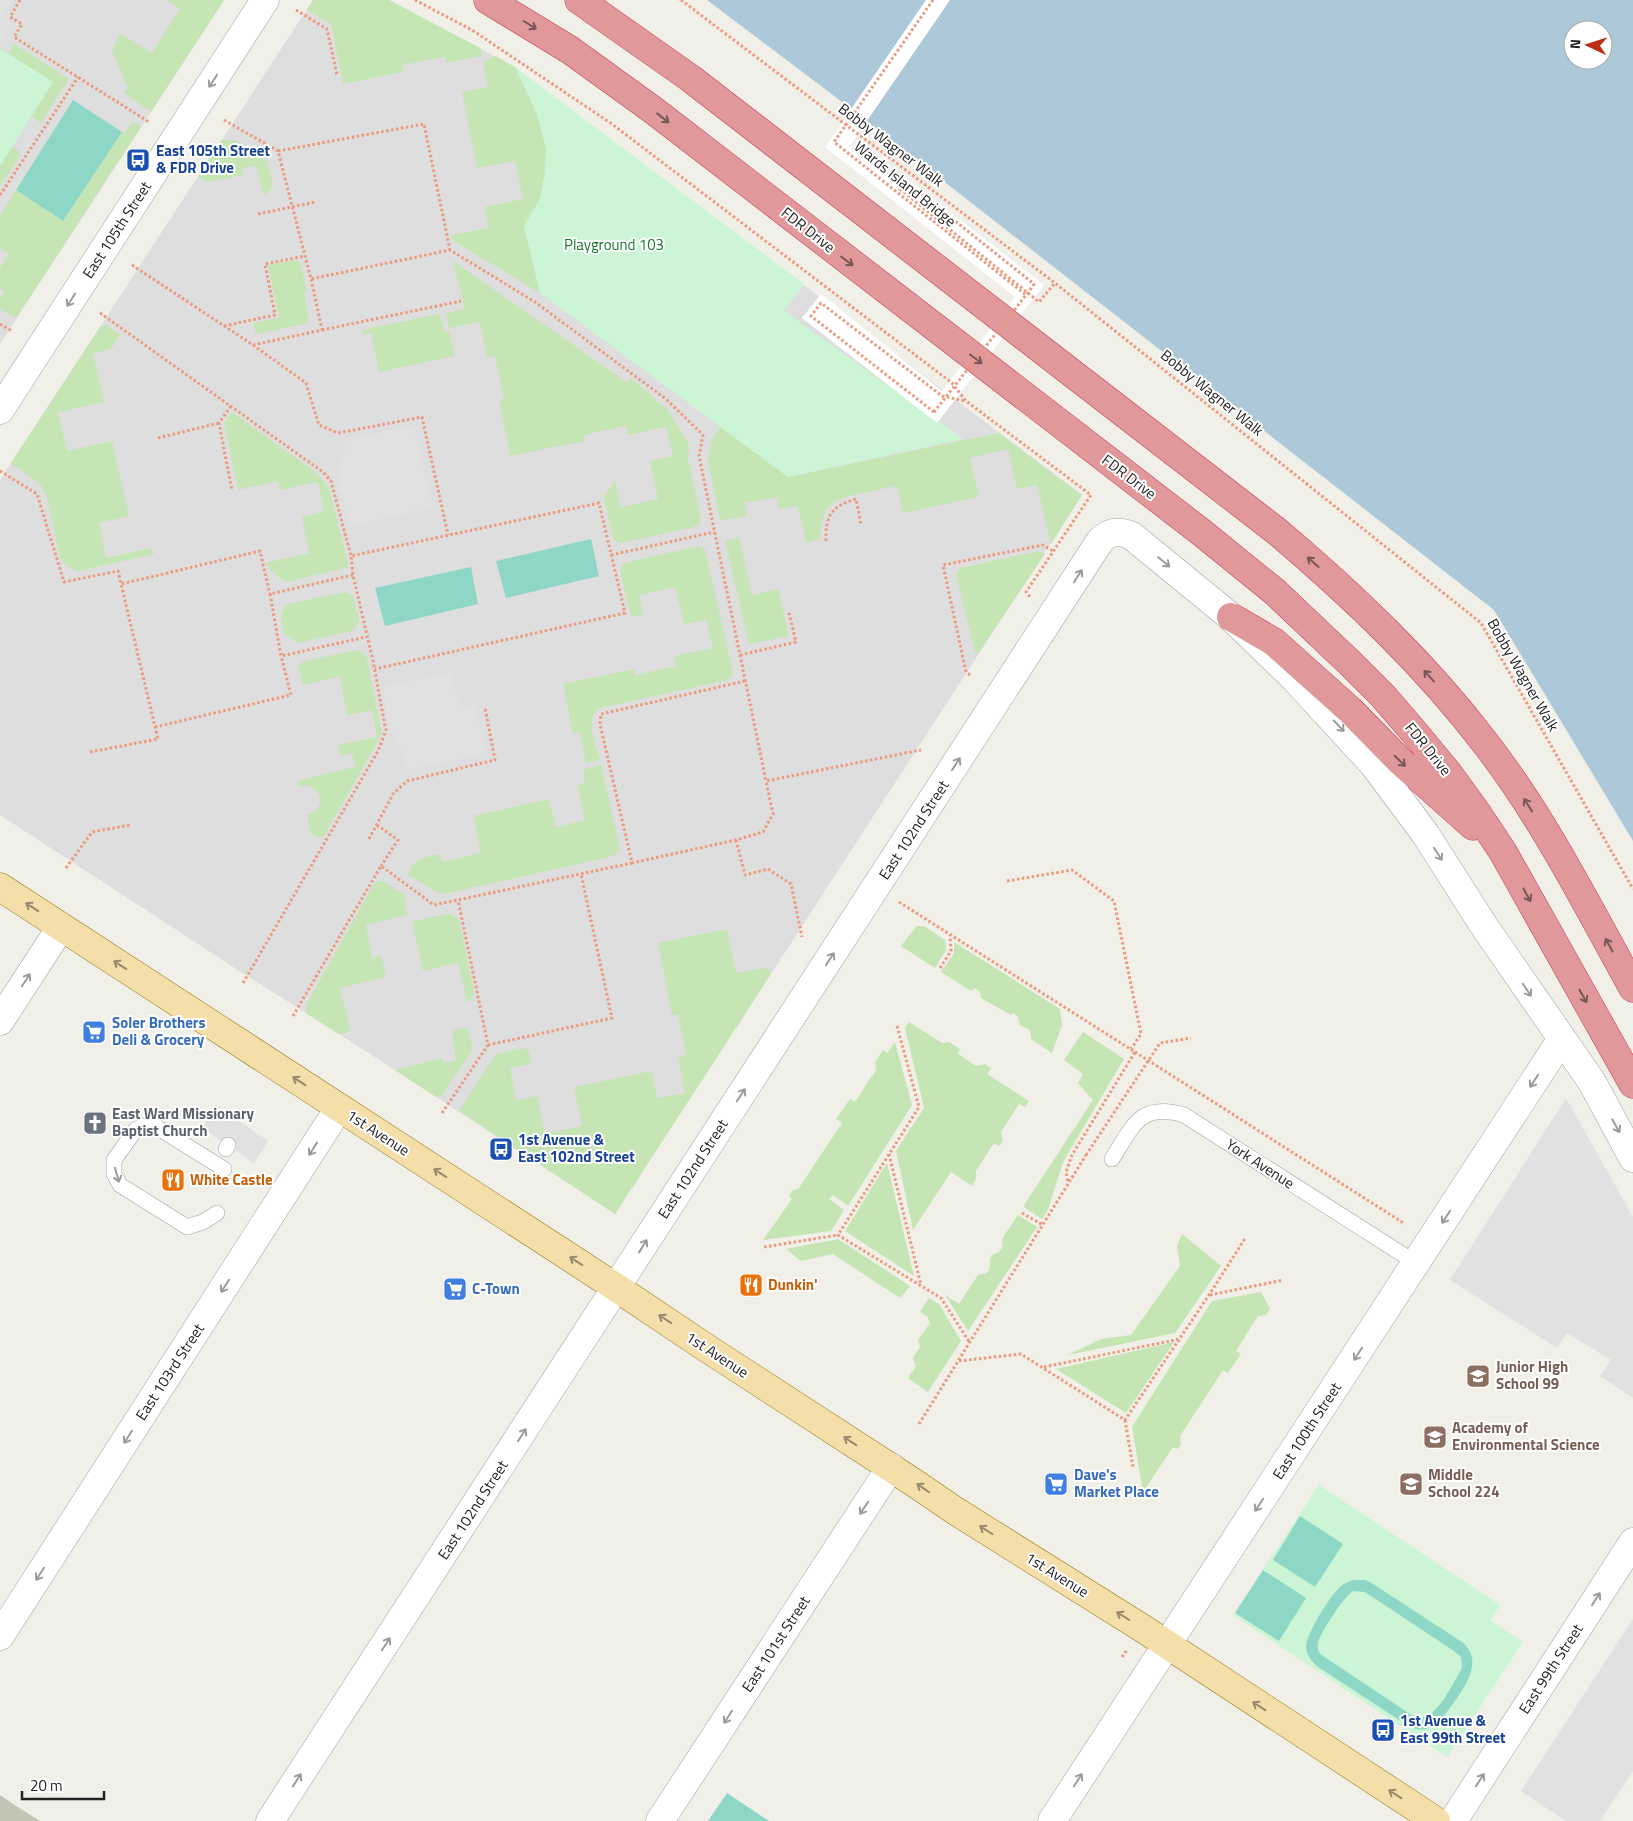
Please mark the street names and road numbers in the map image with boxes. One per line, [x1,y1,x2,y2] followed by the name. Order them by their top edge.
[834,97,949,192] street label: Bobby Wagner Walk
[849,135,961,232] street label: Wards Island Bridge
[76,176,157,283] street label: East 105th Street
[776,201,840,258] street label: FDR Drive
[1156,344,1269,442] street label: Bobby Wagner Walk
[1097,448,1161,505] street label: FDR Drive
[1482,614,1565,735] street label: Bobby Wagner Walk
[1400,717,1457,780] street label: FDR Drive
[873,775,955,884] street label: East 102nd Street
[342,1104,414,1162] street label: 1st Avenue
[652,1114,734,1223] street label: East 102nd Street
[1221,1133,1299,1194] street label: York Avenue
[130,1318,210,1425] street label: East 103rd Street
[681,1326,753,1384] street label: 1st Avenue
[1266,1377,1347,1484] street label: East 100th Street
[432,1455,514,1564] street label: East 102nd Street
[1021,1546,1093,1603] street label: 1st Avenue
[736,1590,816,1696] street label: East 101st Street
[1513,1618,1589,1718] street label: East 99th Street

